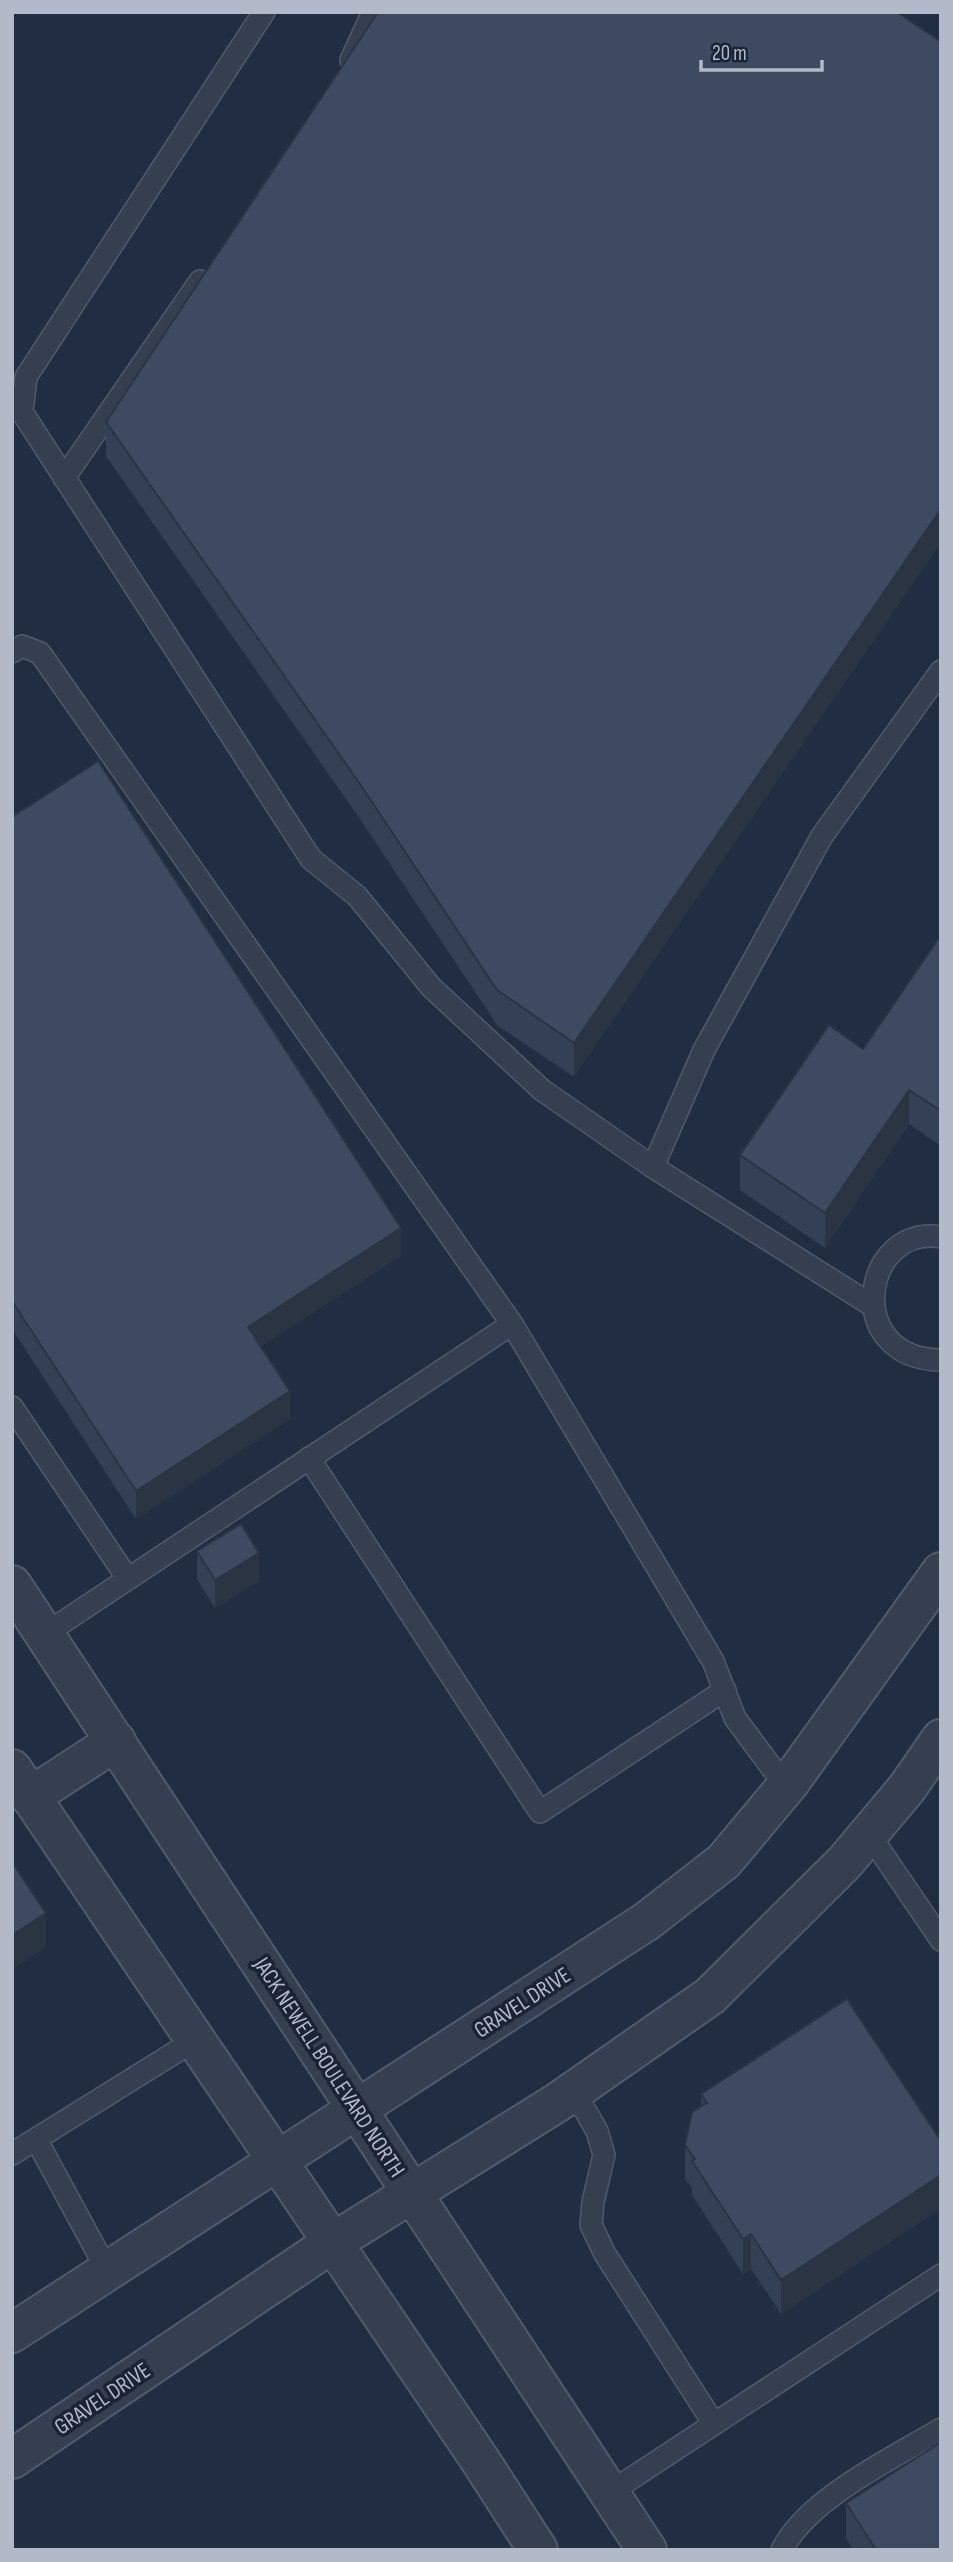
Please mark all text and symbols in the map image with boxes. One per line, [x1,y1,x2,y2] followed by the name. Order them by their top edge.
[701,28,822,72] scale bar
[712,41,747,66] text: 20 m
[247,1952,411,2183] street label: JACK NEWELL BOULEVARD NORTH
[469,1961,576,2044] street label: GRAVEL DRIVE
[49,2357,156,2441] street label: GRAVEL DRIVE

